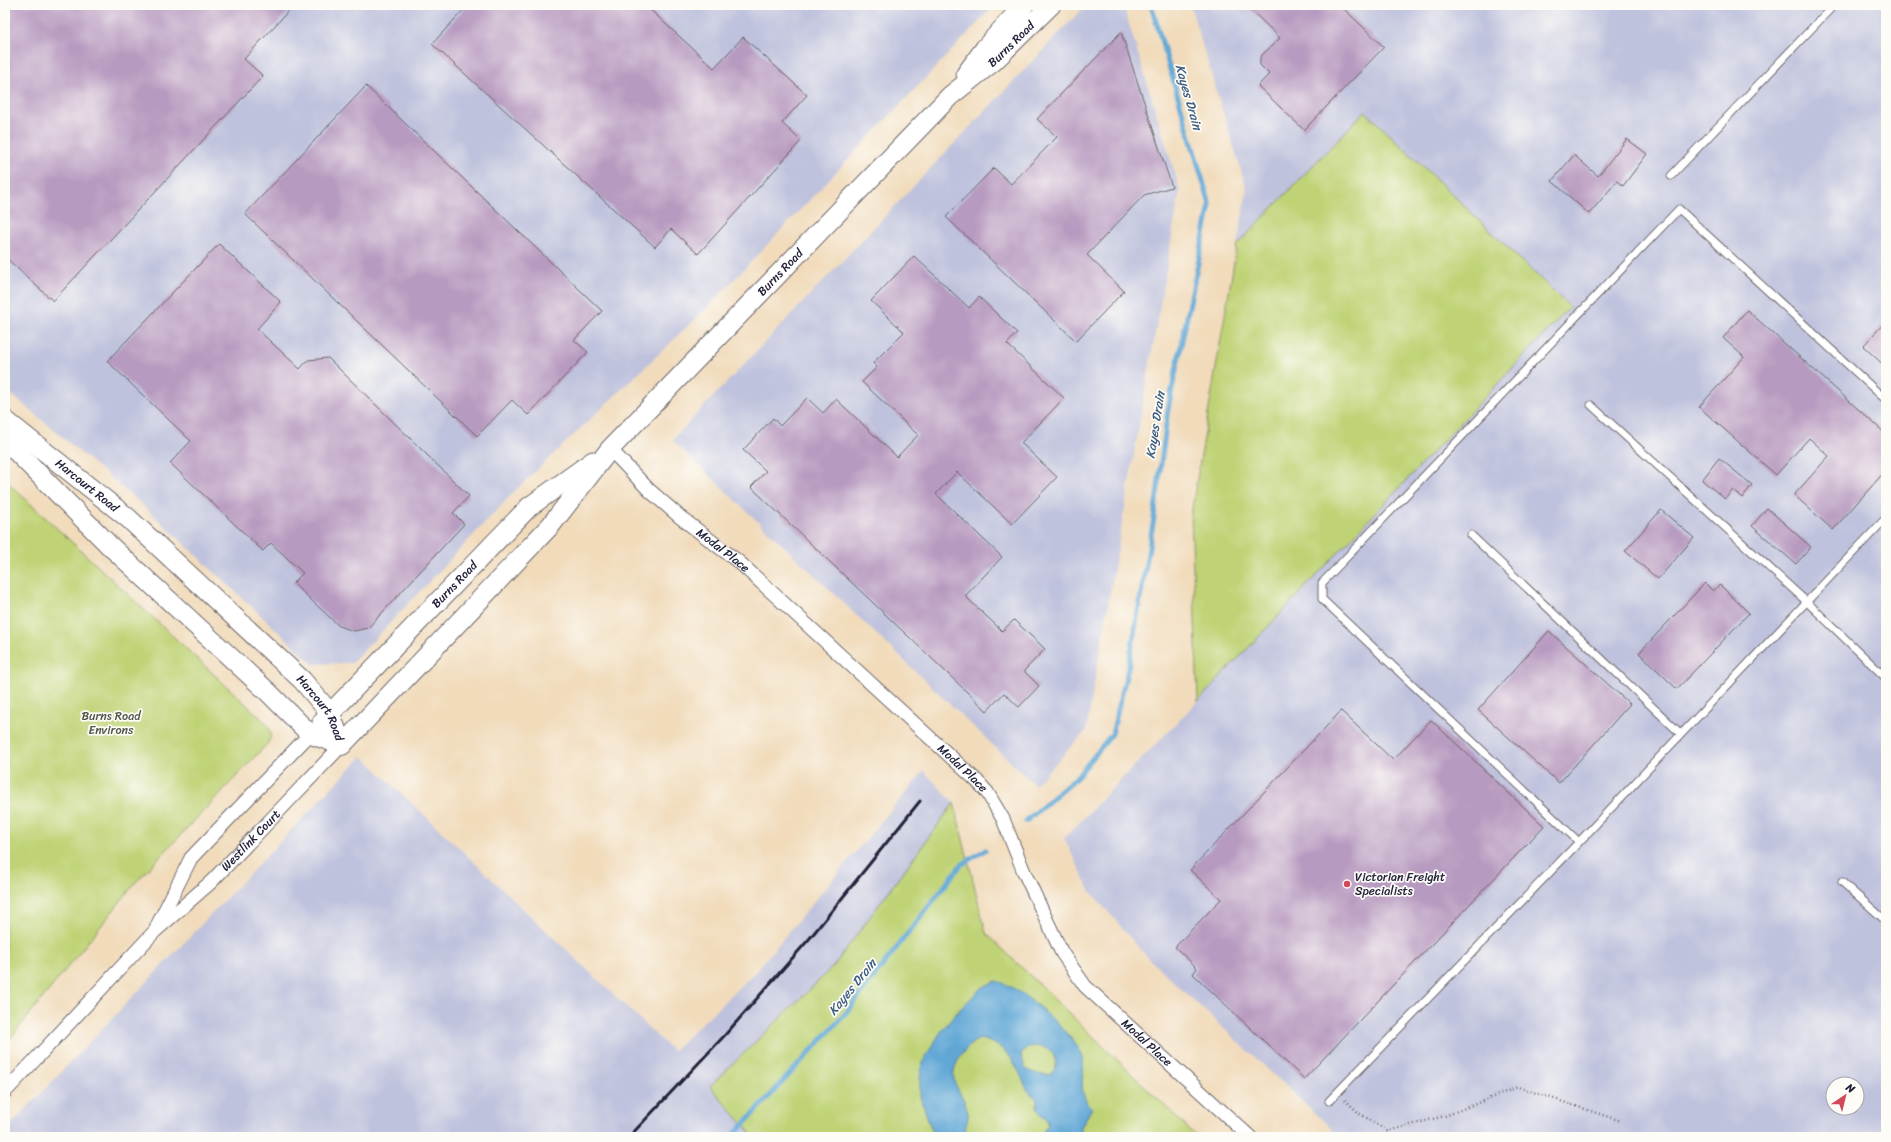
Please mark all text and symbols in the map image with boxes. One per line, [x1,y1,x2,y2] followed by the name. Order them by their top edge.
[983,14,1041,73] street label: Burns Road
[1169,61,1210,134] water label: Kayes Drain
[752,242,810,301] street label: Burns Road
[1138,388,1172,460] water label: Kayes Drain
[50,453,125,518] street label: Harcourt Road
[691,522,755,578] street label: Modal Place
[426,554,484,613] street label: Burns Road
[291,669,351,745] street label: Harcourt Road
[81,705,142,741] park label: Burns Road Environs
[932,738,993,798] street label: Modal Place
[216,804,286,877] street label: Westlink Court
[1355,866,1445,902] place label: Victorian Freight Specialists
[1342,879,1352,889] marker: Victorian Freight Specialists
[822,952,883,1020] water label: Kayes Drain
[1116,1013,1178,1072] street label: Modal Place
[1825,1076,1865,1116] north arrow
[1841,1078,1859,1098] text: N

